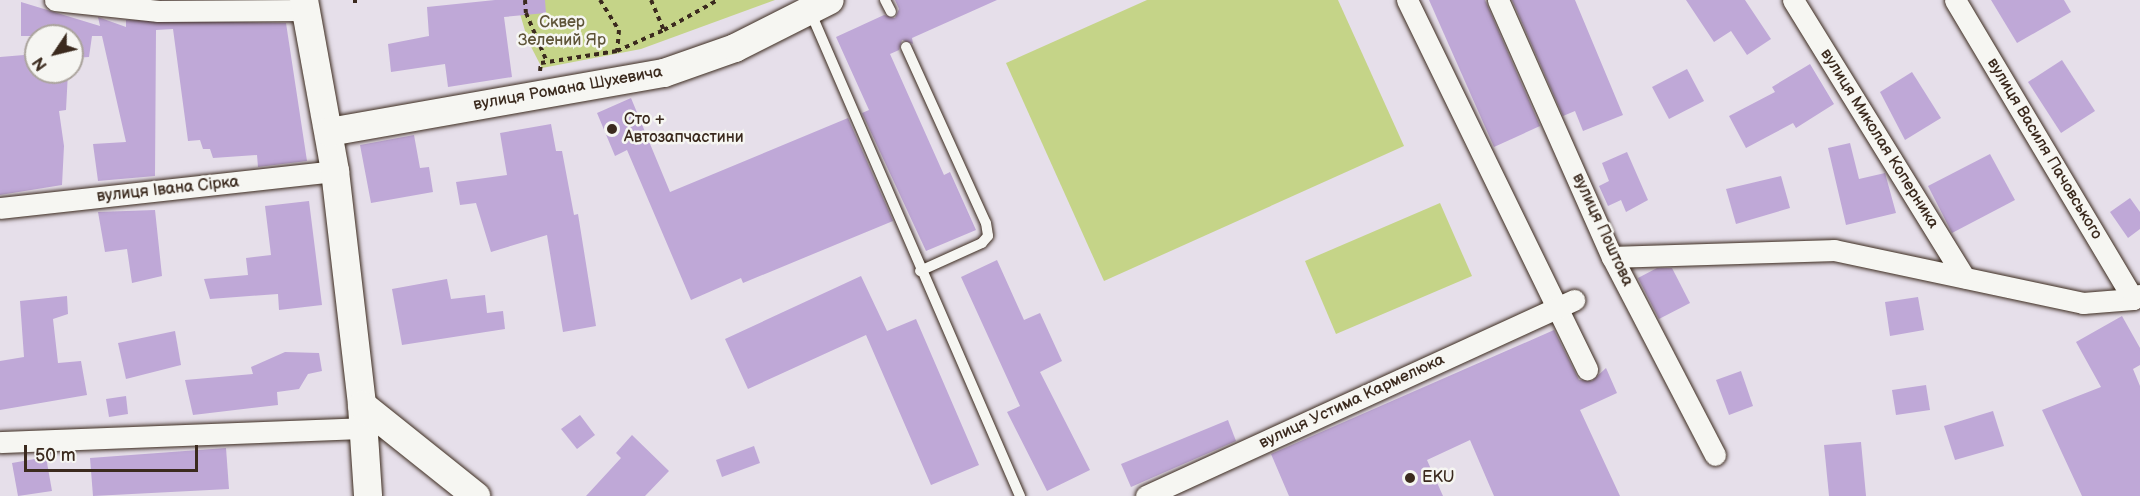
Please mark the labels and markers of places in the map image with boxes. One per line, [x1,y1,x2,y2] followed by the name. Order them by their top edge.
[624,110,744,148] place label: Сто + Автозапчастини
[605,122,619,136] marker: Сто + Автозапчастини
[1422,468,1455,488] place label: EKU
[1403,471,1417,485] marker: EKU

